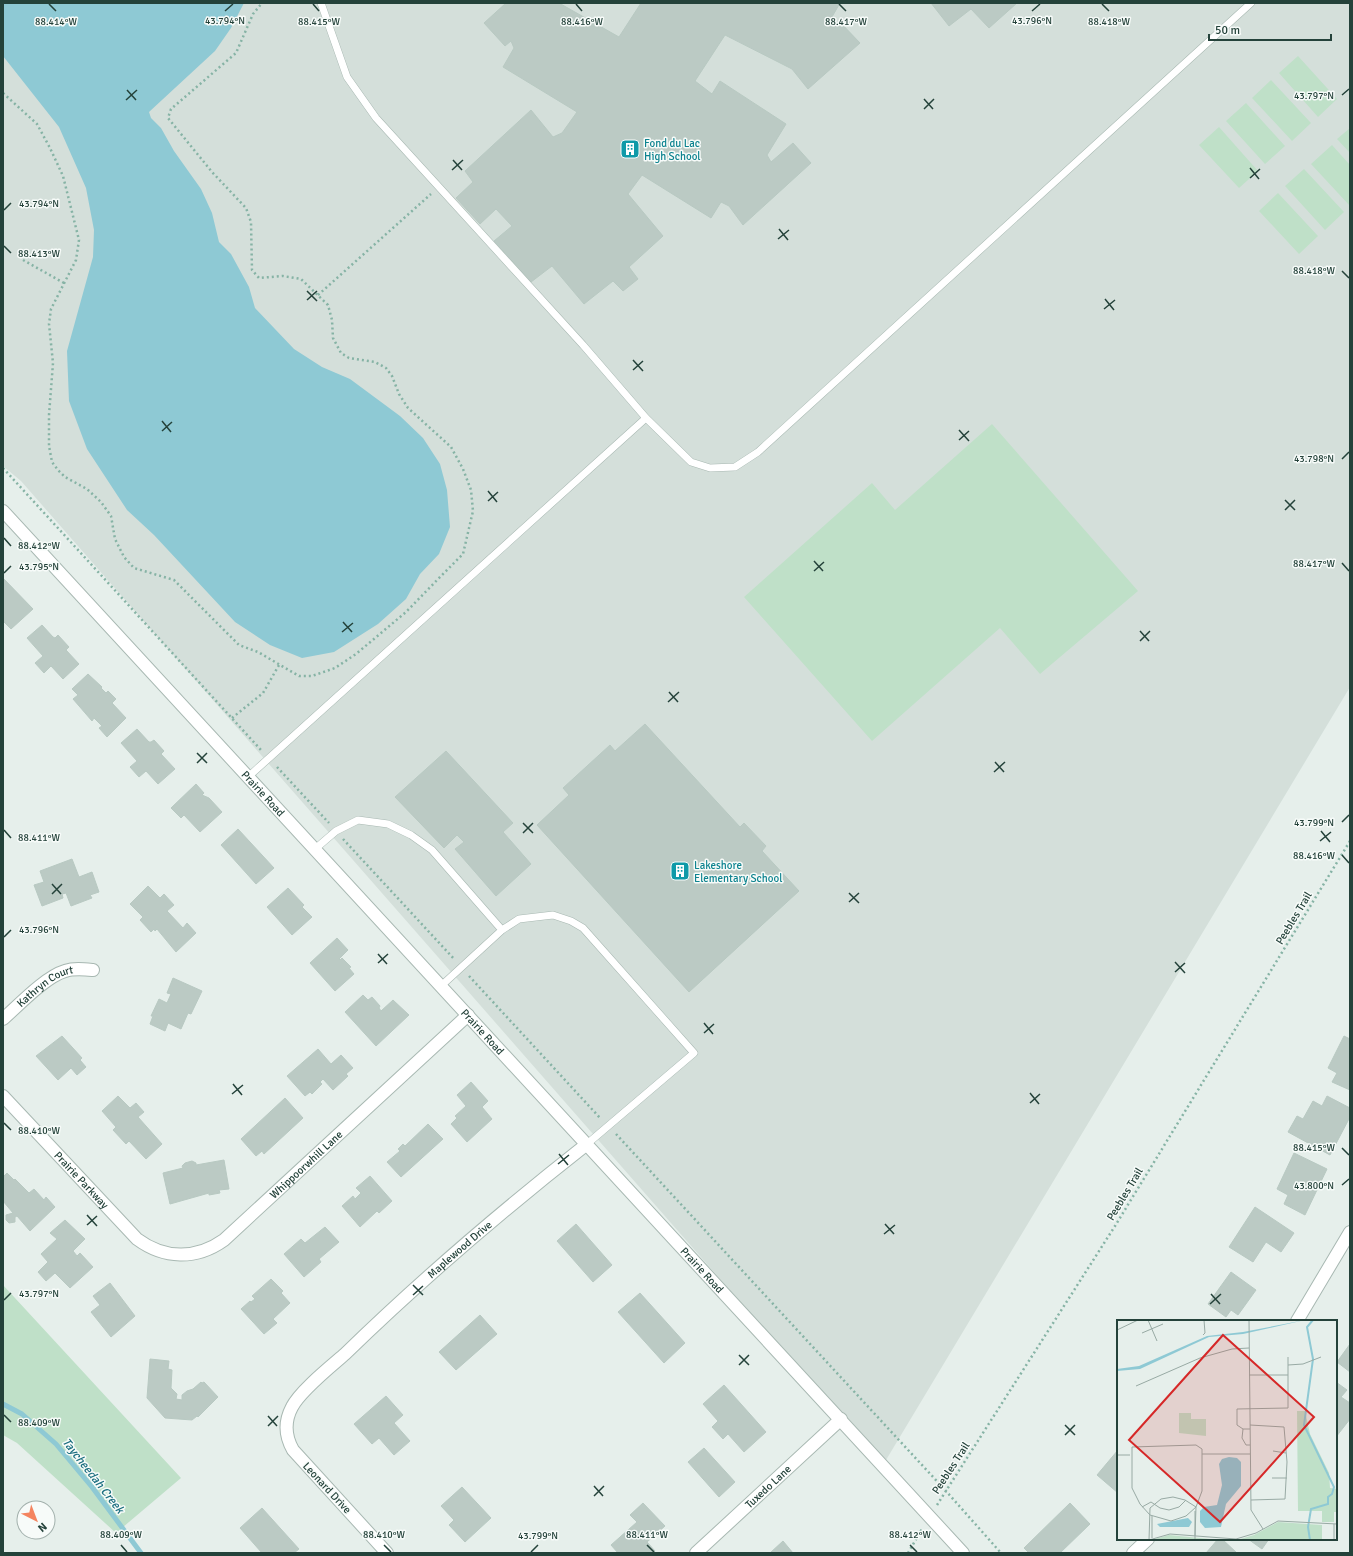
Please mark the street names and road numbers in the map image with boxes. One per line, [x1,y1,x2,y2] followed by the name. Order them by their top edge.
[239,768,288,819] street label: Prairie Road
[1273,889,1315,947] street label: Peebles Trail
[14,963,74,1010] street label: Kathryn Court
[458,1006,507,1057] street label: Prairie Road
[267,1128,345,1201] street label: Whippoorwhill Lane
[52,1149,112,1212] street label: Prairie Parkway
[1104,1165,1146,1223] street label: Peebles Trail
[425,1218,494,1281] street label: Maplewood Drive
[678,1244,727,1296] street label: Prairie Road
[929,1440,973,1496] street label: Peebles Trail
[300,1460,354,1516] street label: Leonard Drive
[742,1462,794,1511] street label: Tuxedo Lane

